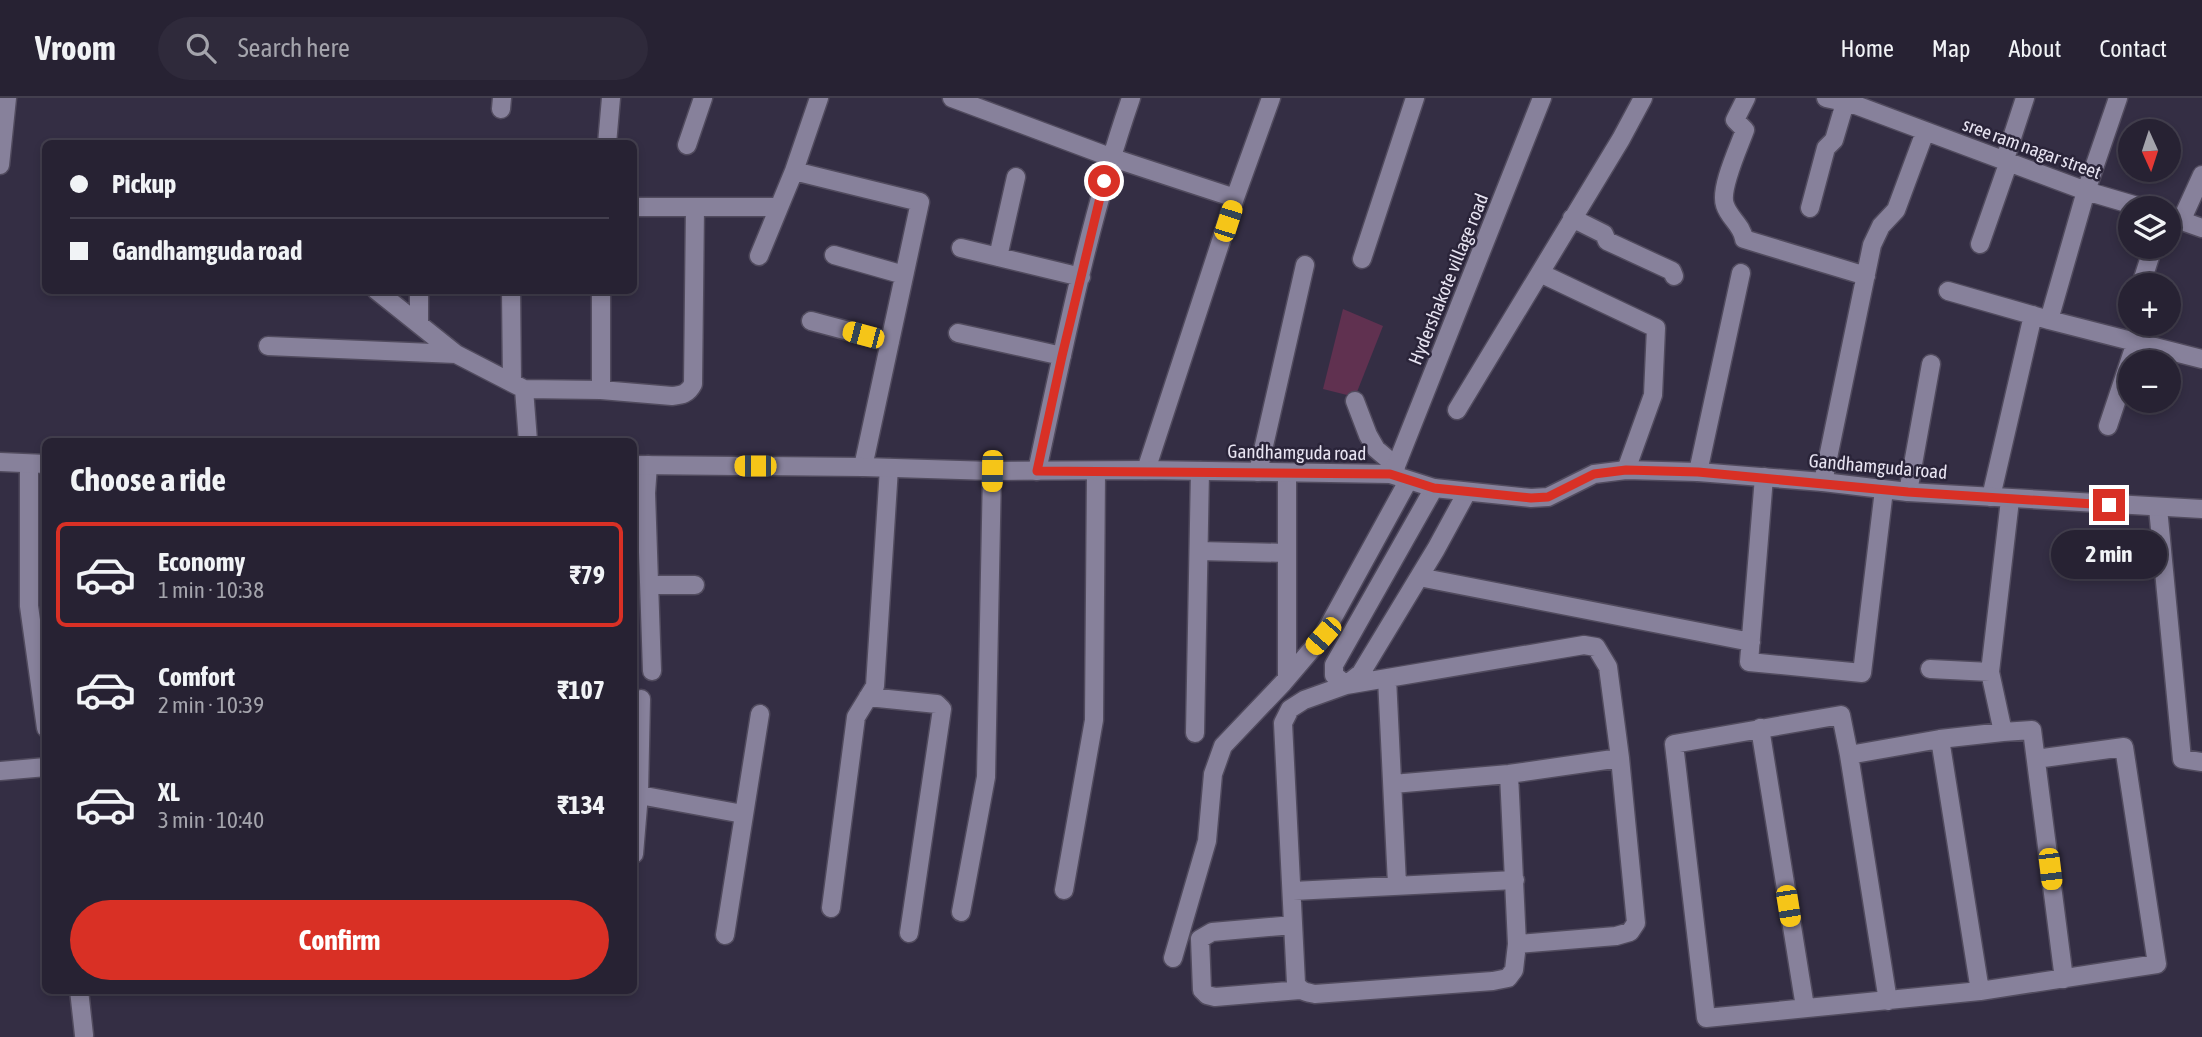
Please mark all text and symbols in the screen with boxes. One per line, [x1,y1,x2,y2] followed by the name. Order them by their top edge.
[158,17,648,80] search box
[35,29,116,67] text: Vroom
[182,29,220,67] icon: search
[238,33,350,63] text: Search here
[1840,35,1894,62] text: Home
[1932,35,1970,62] text: Map
[2008,35,2061,62] text: About
[2099,35,2167,62] text: Contact
[1960,113,2104,183] street label: sree ram nagar street
[2118,119,2180,182] north arrow
[2118,119,2181,413] map controls
[1088,165,1120,197] route start
[112,169,176,199] text: Pickup
[1404,190,1492,368] street label: Hydershakote village road
[2118,196,2181,259] button: layers
[1212,198,1245,244] car
[112,236,302,266] text: Gandhamguda road
[2118,273,2181,336] button: +
[840,319,887,351] car
[2118,350,2181,413] button: −
[1227,440,1367,464] street label: Gandhamguda road
[1808,449,1948,483] street label: Gandhamguda road
[982,450,1003,492] car
[735,456,777,477] car
[70,461,226,498] text: Choose a ride
[2093,489,2125,521] route end
[2051,530,2167,578] callout: 2 min
[2086,541,2132,567] text: 2 min
[74,543,137,606] icon: car
[158,547,245,577] text: Economy
[569,560,605,590] text: ₹79
[158,577,264,603] text: 1 min · 10:38
[1302,613,1345,659] car
[74,658,137,721] icon: car
[158,662,235,692] text: Comfort
[557,675,605,705] text: ₹107
[158,692,264,718] text: 2 min · 10:39
[74,773,137,836] icon: car
[158,777,180,807] text: XL
[557,790,605,820] text: ₹134
[158,807,264,833] text: 3 min · 10:40
[2038,847,2063,891] car
[1775,884,1802,928] car
[70,900,609,980] button: Confirm

